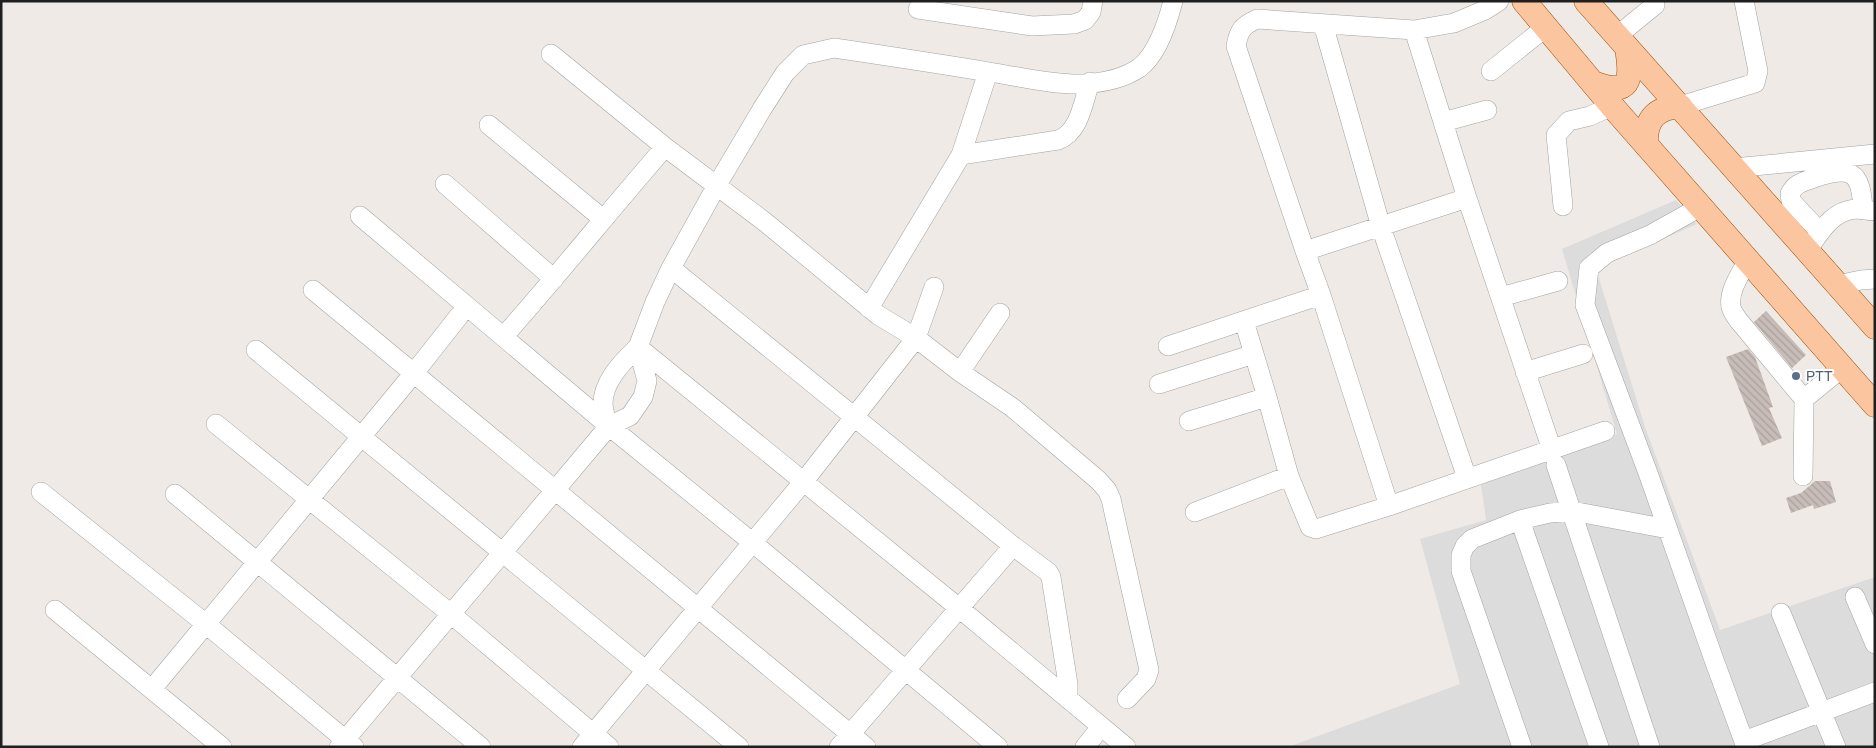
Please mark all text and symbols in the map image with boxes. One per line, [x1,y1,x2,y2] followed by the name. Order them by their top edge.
[1806,368,1833,384] place label: PTT
[1790,370,1802,382] marker: PTT

